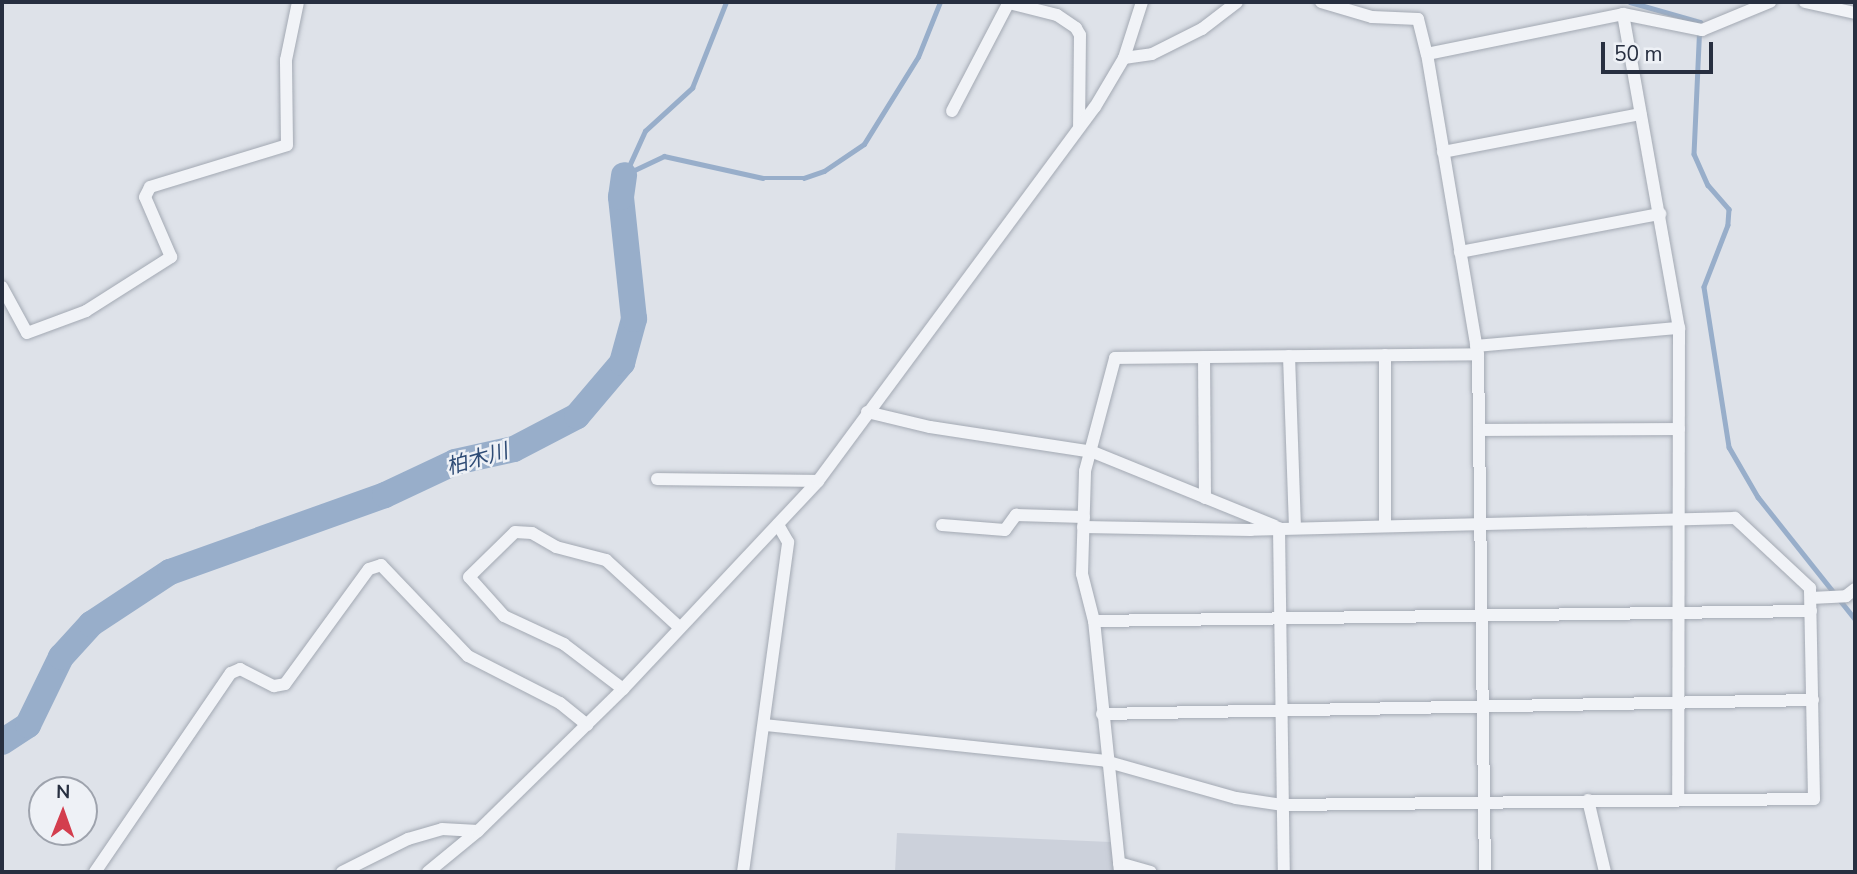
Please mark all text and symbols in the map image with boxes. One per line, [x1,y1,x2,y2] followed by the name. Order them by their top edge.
[1605,28,1717,72] scale bar
[1614,40,1663,68] text: 50 m
[443,438,511,480] water label: 柏木川
[28,776,98,846] north arrow
[56,779,71,805] text: N

